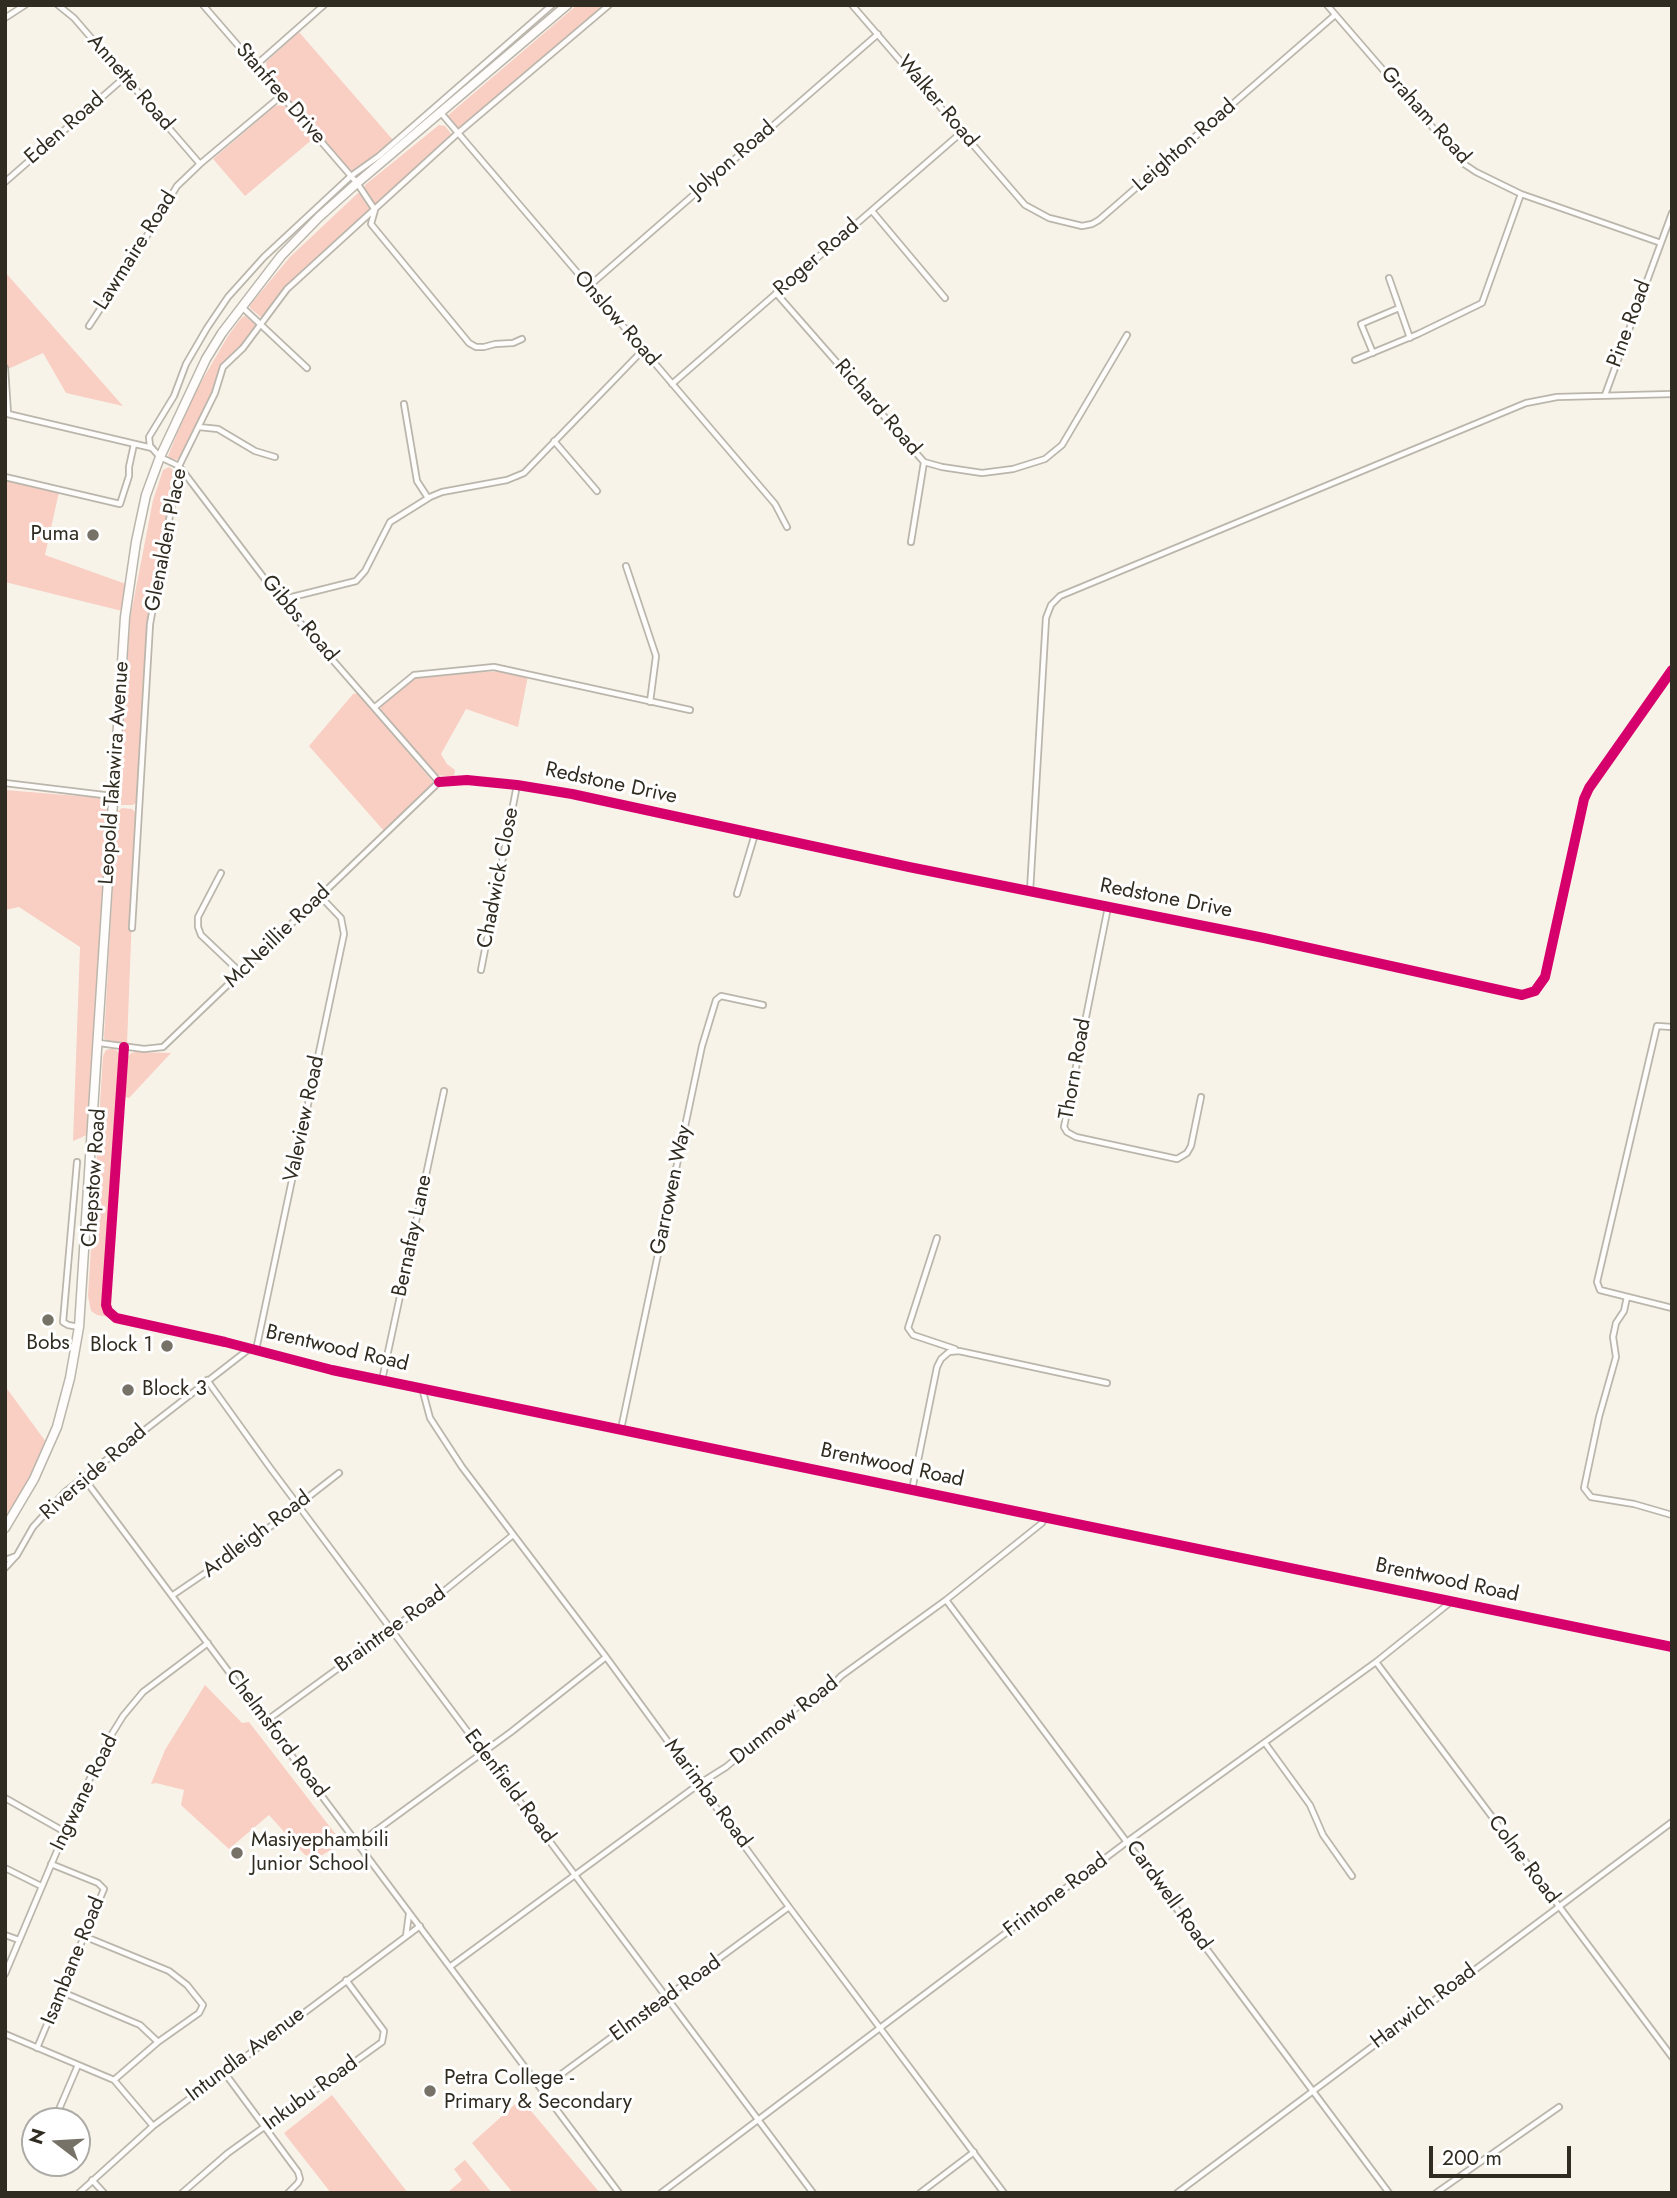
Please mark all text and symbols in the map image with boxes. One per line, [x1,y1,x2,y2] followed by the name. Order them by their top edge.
[81,30,179,136] street label: Annette Road
[229,38,331,150] street label: Stanfree Drive
[891,51,983,153] street label: Walker Road
[1375,62,1475,170] street label: Graham Road
[20,88,110,170] street label: Eden Road
[1128,95,1242,197] street label: Leighton Road
[685,116,781,204] street label: Jolyon Road
[90,187,182,315] street label: Lawmaire Road
[769,214,865,302] street label: Roger Road
[568,266,664,372] street label: Onslow Road
[1603,277,1657,371] street label: Pine Road
[828,355,926,461] street label: Richard Road
[141,466,193,614] street label: Glenalden Place
[30,522,79,548] place label: Puma
[85,527,101,543] marker: Puma
[255,570,343,668] street label: Gibbs Road
[95,660,135,886] street label: Leopold Takawira Avenue
[543,758,679,810] street label: Redstone Drive
[473,806,525,950] street label: Chadwick Close
[1098,874,1234,924] street label: Redstone Drive
[220,880,336,994] street label: McNeillie Road
[1055,1017,1097,1121] street label: Thorn Road
[279,1054,331,1184] street label: Valeview Road
[78,1108,112,1248] street label: Chepstow Road
[646,1123,698,1257] street label: Garrowen Way
[388,1173,438,1299] street label: Bernafay Lane
[40,1312,56,1328] marker: Bobs
[263,1320,411,1378] street label: Brentwood Road
[26,1331,70,1357] place label: Bobs
[90,1333,153,1359] place label: Block 1
[159,1338,175,1354] marker: Block 1
[142,1377,207,1403] place label: Block 3
[120,1382,136,1398] marker: Block 3
[36,1420,152,1526] street label: Riverside Road
[818,1439,966,1493] street label: Brentwood Road
[198,1486,316,1584] street label: Ardleigh Road
[1373,1554,1521,1608] street label: Brentwood Road
[331,1581,451,1679] street label: Braintree Road
[220,1665,332,1803] street label: Chelmsford Road
[726,1671,844,1771] street label: Dunmow Road
[458,1725,560,1849] street label: Edenfield Road
[46,1731,124,1855] street label: Ingwane Road
[658,1735,756,1853] street label: Marimba Road
[1482,1811,1564,1909] street label: Colne Road
[251,1828,389,1878] place label: Masiyephambili Junior School
[1120,1836,1216,1956] street label: Cardwell Road
[229,1845,245,1861] marker: Masiyephambili Junior School
[999,1849,1113,1943] street label: Frintone Road
[37,1893,111,2029] street label: Isambane Road
[606,1950,726,2048] street label: Elmstead Road
[1366,1959,1482,2055] street label: Harwich Road
[182,2002,310,2108] street label: Intundla Avenue
[259,2051,363,2137] street label: Inkubu Road
[444,2066,632,2116] place label: Petra College - Primary & Secondary
[422,2083,438,2099] marker: Petra College - Primary & Secondary
[21,2107,91,2177] north arrow
[22,2125,52,2147] text: N
[1432,2132,1574,2176] scale bar
[1442,2143,1502,2173] text: 200 m

